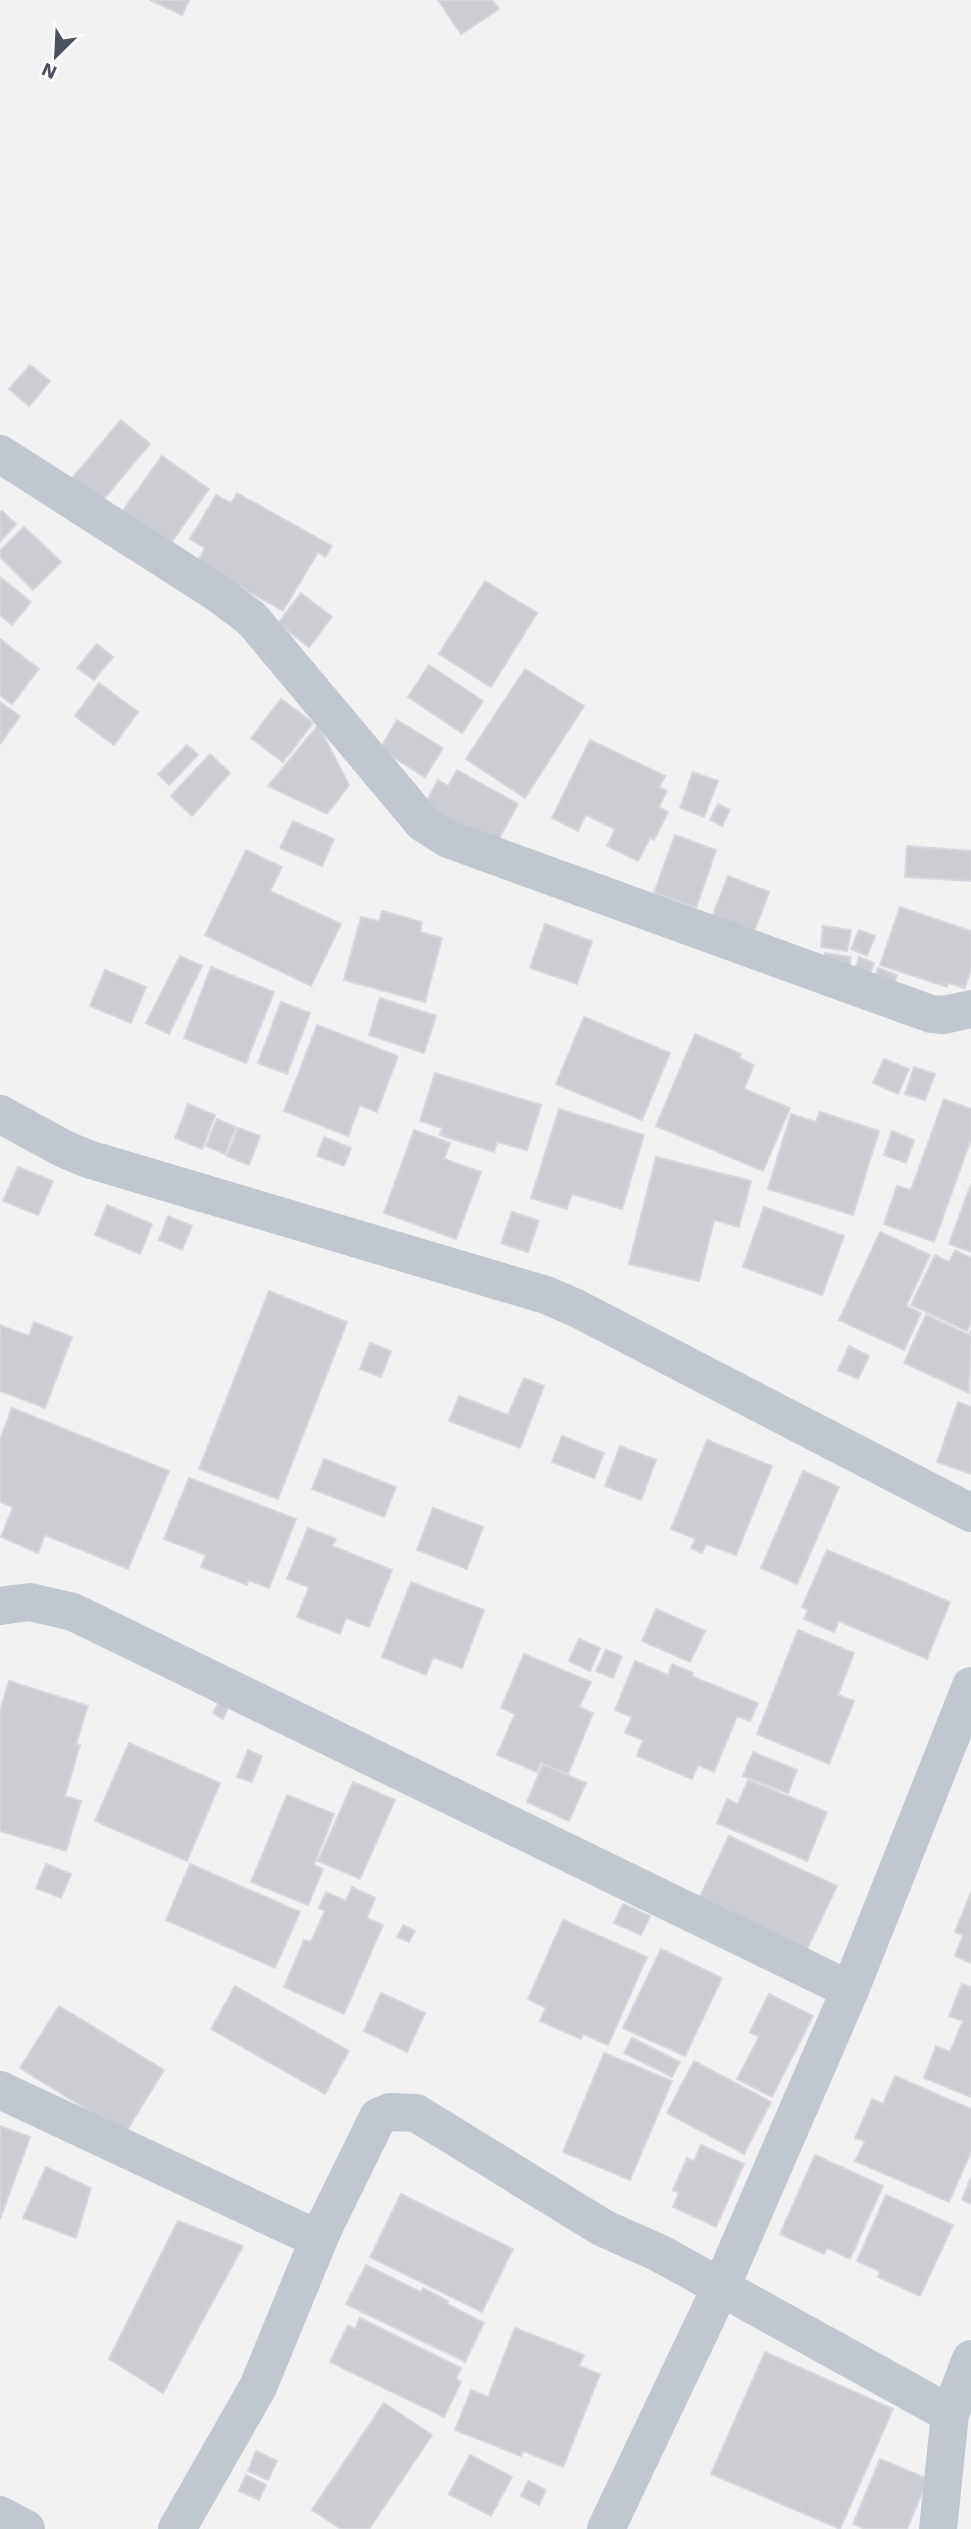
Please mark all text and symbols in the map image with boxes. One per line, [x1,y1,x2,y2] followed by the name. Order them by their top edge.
[21,21,91,91] north arrow
[38,58,60,84] text: N

